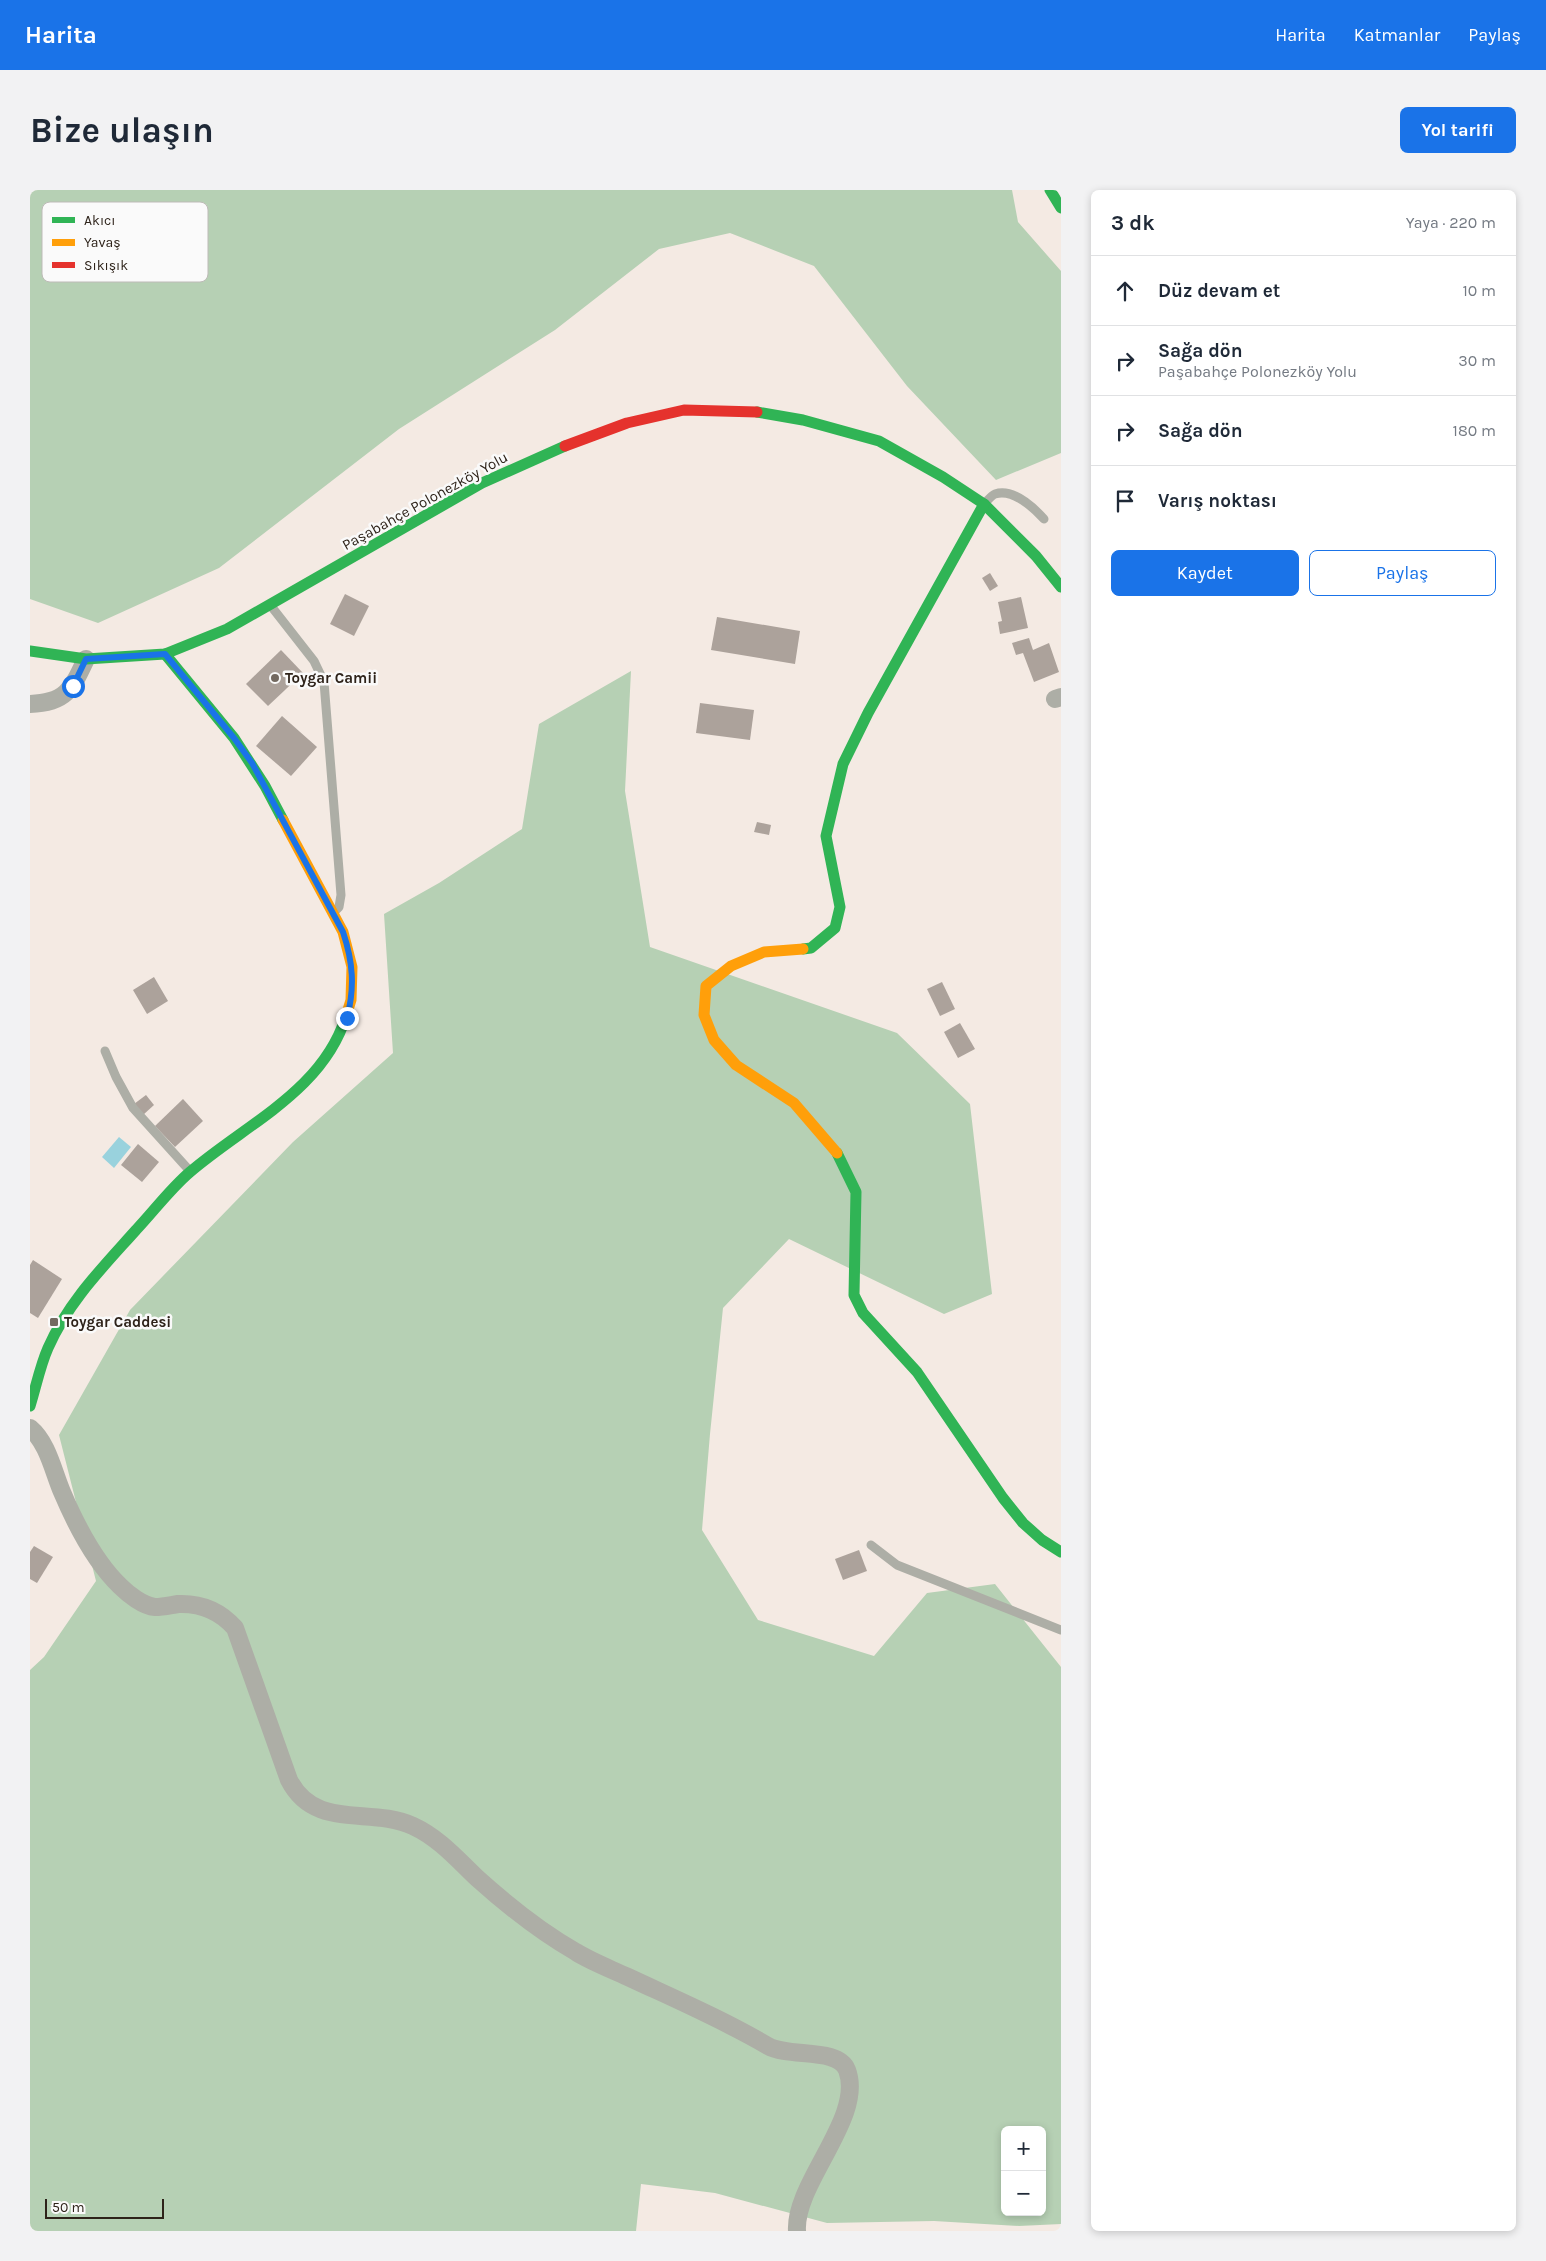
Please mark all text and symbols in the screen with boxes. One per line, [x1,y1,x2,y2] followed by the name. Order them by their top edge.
[25,21,97,49] text: Harita
[1275,24,1326,46] text: Harita
[1354,24,1440,46] text: Katmanlar
[1468,24,1521,46] text: Paylaş
[1400,107,1516,153] button: Yol tarifi
[30,110,214,151] text: Bize ulaşın
[42,202,208,282] legend
[1111,211,1155,235] text: 3 dk
[84,212,116,229] text: Akıcı
[1406,213,1496,232] text: Yaya · 220 m
[84,234,121,251] text: Yavaş
[84,257,128,274] text: Sıkışık
[1111,277,1139,305] icon: ahead
[1158,280,1280,302] text: Düz devam et
[1462,281,1496,300] text: 10 m
[1158,340,1242,362] text: Sağa dön
[1111,347,1139,375] icon: right
[1458,351,1496,370] text: 30 m
[1158,362,1357,381] text: Paşabahçe Polonezköy Yolu
[1111,417,1139,445] icon: right
[1158,420,1242,442] text: Sağa dön
[1453,421,1496,440] text: 180 m
[339,448,511,554] street label: Paşabahçe Polonezköy Yolu
[1111,487,1139,515] icon: arrive
[1158,490,1277,512] text: Varış noktası
[1111,550,1299,596] button: Kaydet
[1309,550,1496,596] button: Paylaş
[285,669,377,687] place label: Toygar Camii
[269,672,281,684] marker: Toygar Camii
[62,675,85,698] route start
[336,1007,359,1030] route end
[64,1313,171,1331] place label: Toygar Caddesi
[48,1316,60,1328] marker: Toygar Caddesi
[1001,2126,1046,2216] map controls
[1001,2126,1046,2171] button: +
[1001,2171,1046,2216] button: −
[45,2196,164,2219] scale bar
[52,2199,85,2216] text: 50 m

